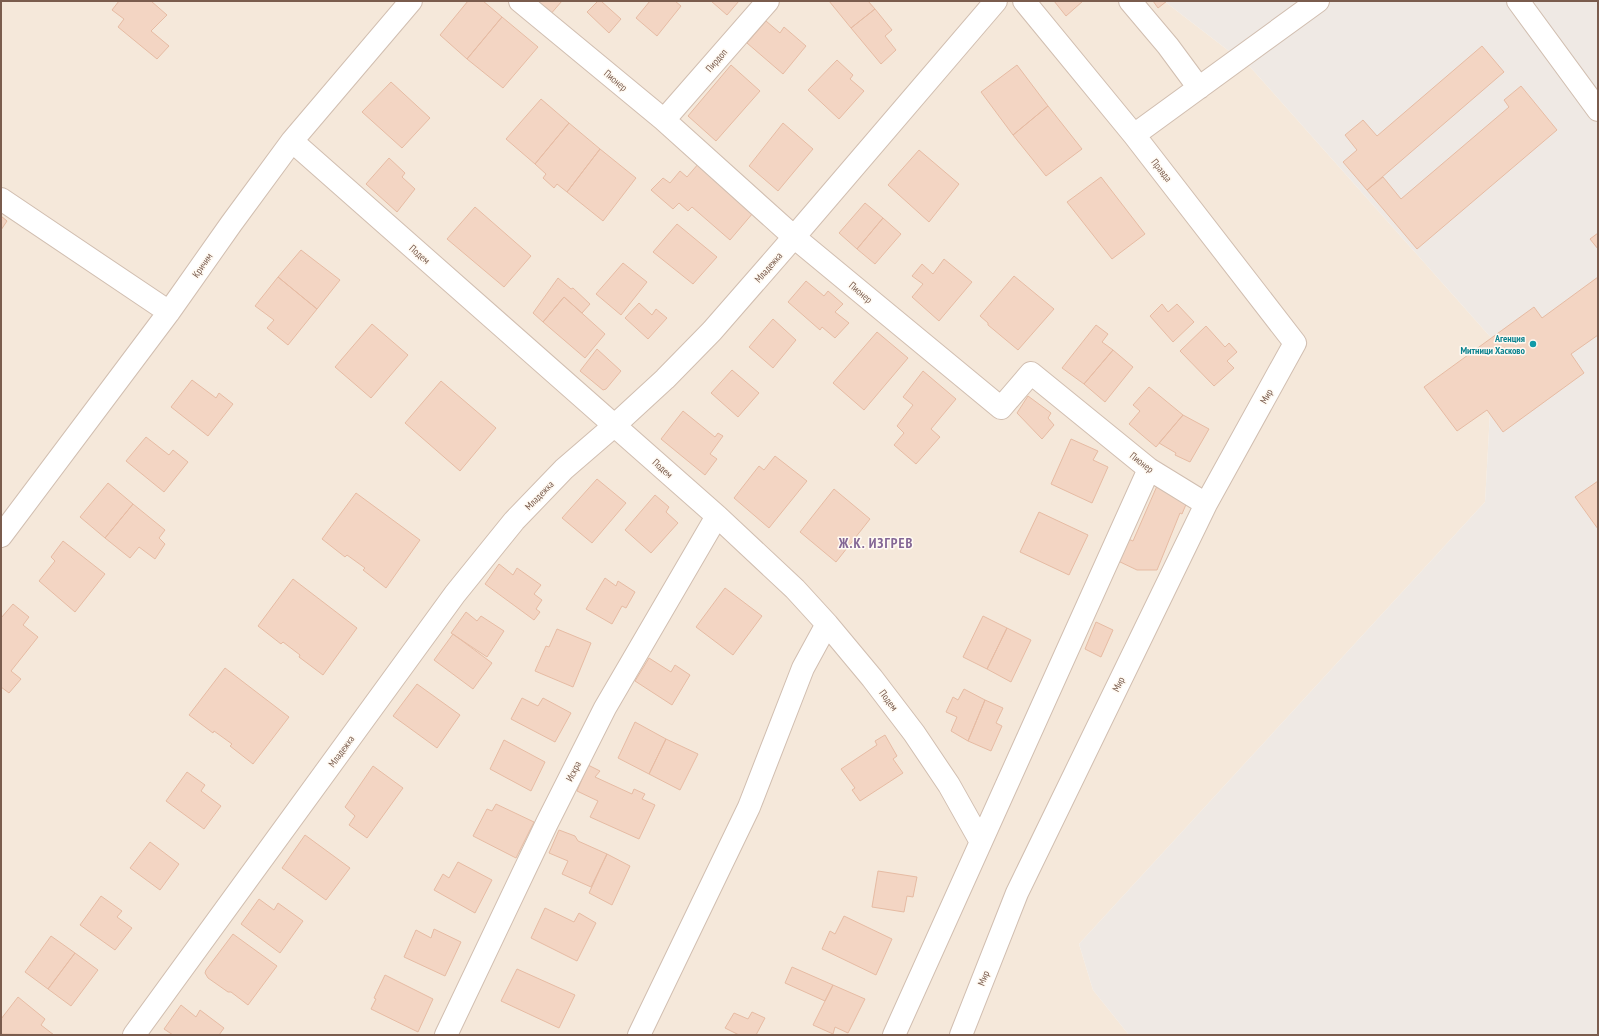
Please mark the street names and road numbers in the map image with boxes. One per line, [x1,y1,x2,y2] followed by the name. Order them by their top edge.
[703,46,730,75] street label: Пирдоп
[601,67,630,94] street label: Пионер
[1148,156,1175,185] street label: Правда
[407,242,433,267] street label: Подем
[752,249,785,285] street label: Младежка
[189,250,216,280] street label: Кричим
[846,279,875,306] street label: Пионер
[1257,386,1276,406] street label: Мир
[1127,449,1156,476] street label: Пионер
[650,456,676,481] street label: Подем
[522,478,557,513] street label: Младежка
[1109,675,1128,694] street label: Мир
[876,687,901,714] street label: Подем
[326,733,357,770] street label: Младежка
[563,759,584,784] street label: Искра
[975,969,992,988] street label: Мир

